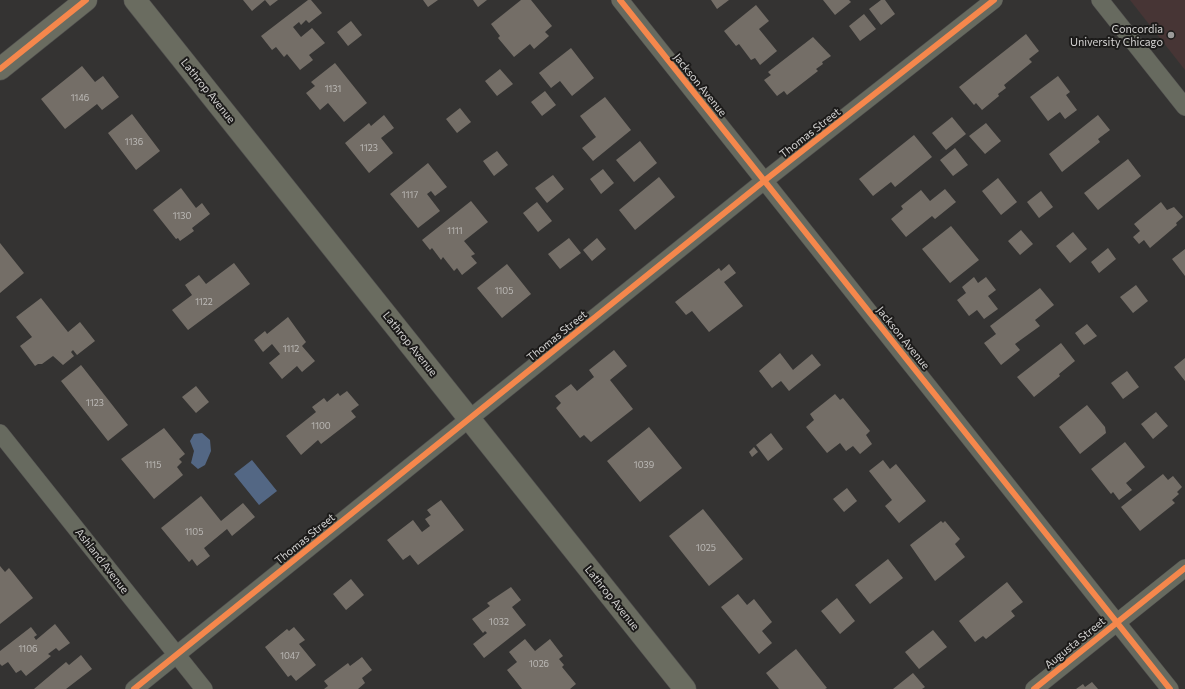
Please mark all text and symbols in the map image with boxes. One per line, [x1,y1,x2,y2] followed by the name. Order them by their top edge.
[1070,22,1163,48] place label: Concordia University Chicago
[1166,30,1176,40] marker: Concordia University Chicago
[671,51,729,119] street label: Jackson Avenue
[178,56,238,126] street label: Lathrop Avenue
[325,84,341,94] house number: 1131
[71,93,89,103] house number: 1146
[777,105,843,161] street label: Thomas Street
[125,137,143,147] house number: 1136
[360,143,378,153] house number: 1123
[402,190,418,200] house number: 1117
[173,211,191,221] house number: 1130
[447,226,463,236] house number: 1111
[495,286,513,296] house number: 1105
[195,297,213,307] house number: 1122
[874,304,932,372] street label: Jackson Avenue
[524,308,590,364] street label: Thomas Street
[380,309,440,379] street label: Lathrop Avenue
[283,344,299,354] house number: 1112
[86,398,104,408] house number: 1123
[311,421,331,431] house number: 1100
[145,460,161,470] house number: 1115
[634,460,654,470] house number: 1039
[272,511,338,567] street label: Thomas Street
[73,526,131,596] street label: Ashland Avenue
[185,527,203,537] house number: 1105
[696,543,716,553] house number: 1025
[582,563,642,633] street label: Lathrop Avenue
[1042,615,1108,671] street label: Augusta Street
[489,617,509,627] house number: 1032
[18,644,38,654] house number: 1106
[280,651,300,661] house number: 1047
[529,659,549,669] house number: 1026

